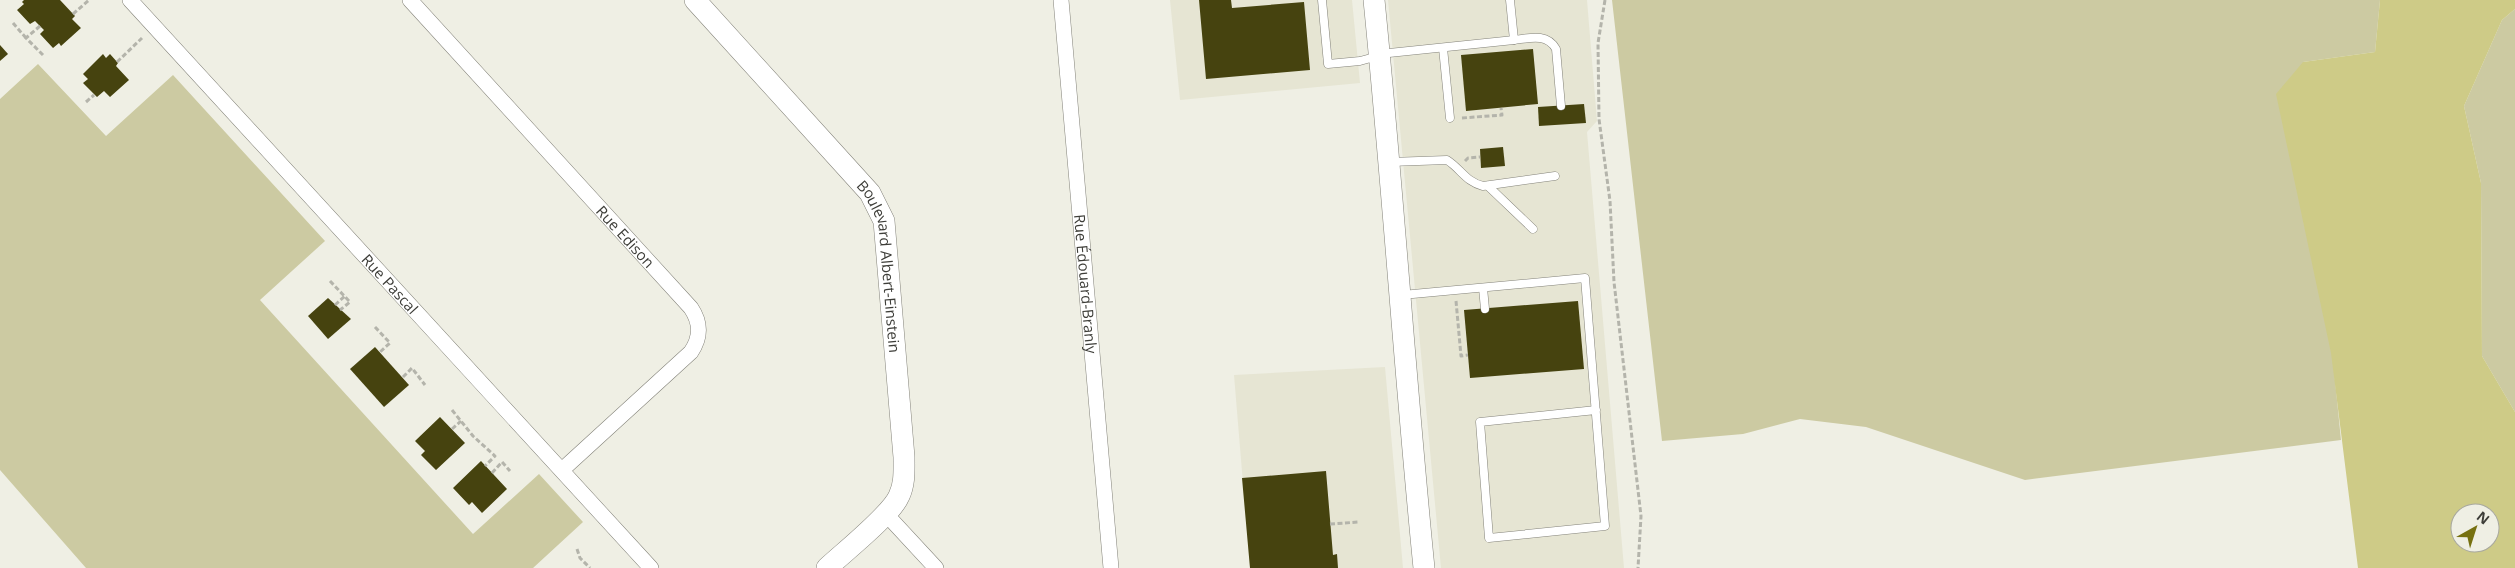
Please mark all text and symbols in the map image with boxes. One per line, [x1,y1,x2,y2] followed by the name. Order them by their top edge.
[853,176,905,353] street label: Boulevard Albert-Einstein
[592,201,659,272] street label: Rue Edison
[1070,213,1102,355] street label: Rue Édouard-Branly
[358,249,423,318] street label: Rue Pascal
[2450,503,2500,553] north arrow
[2473,507,2494,528] text: N

